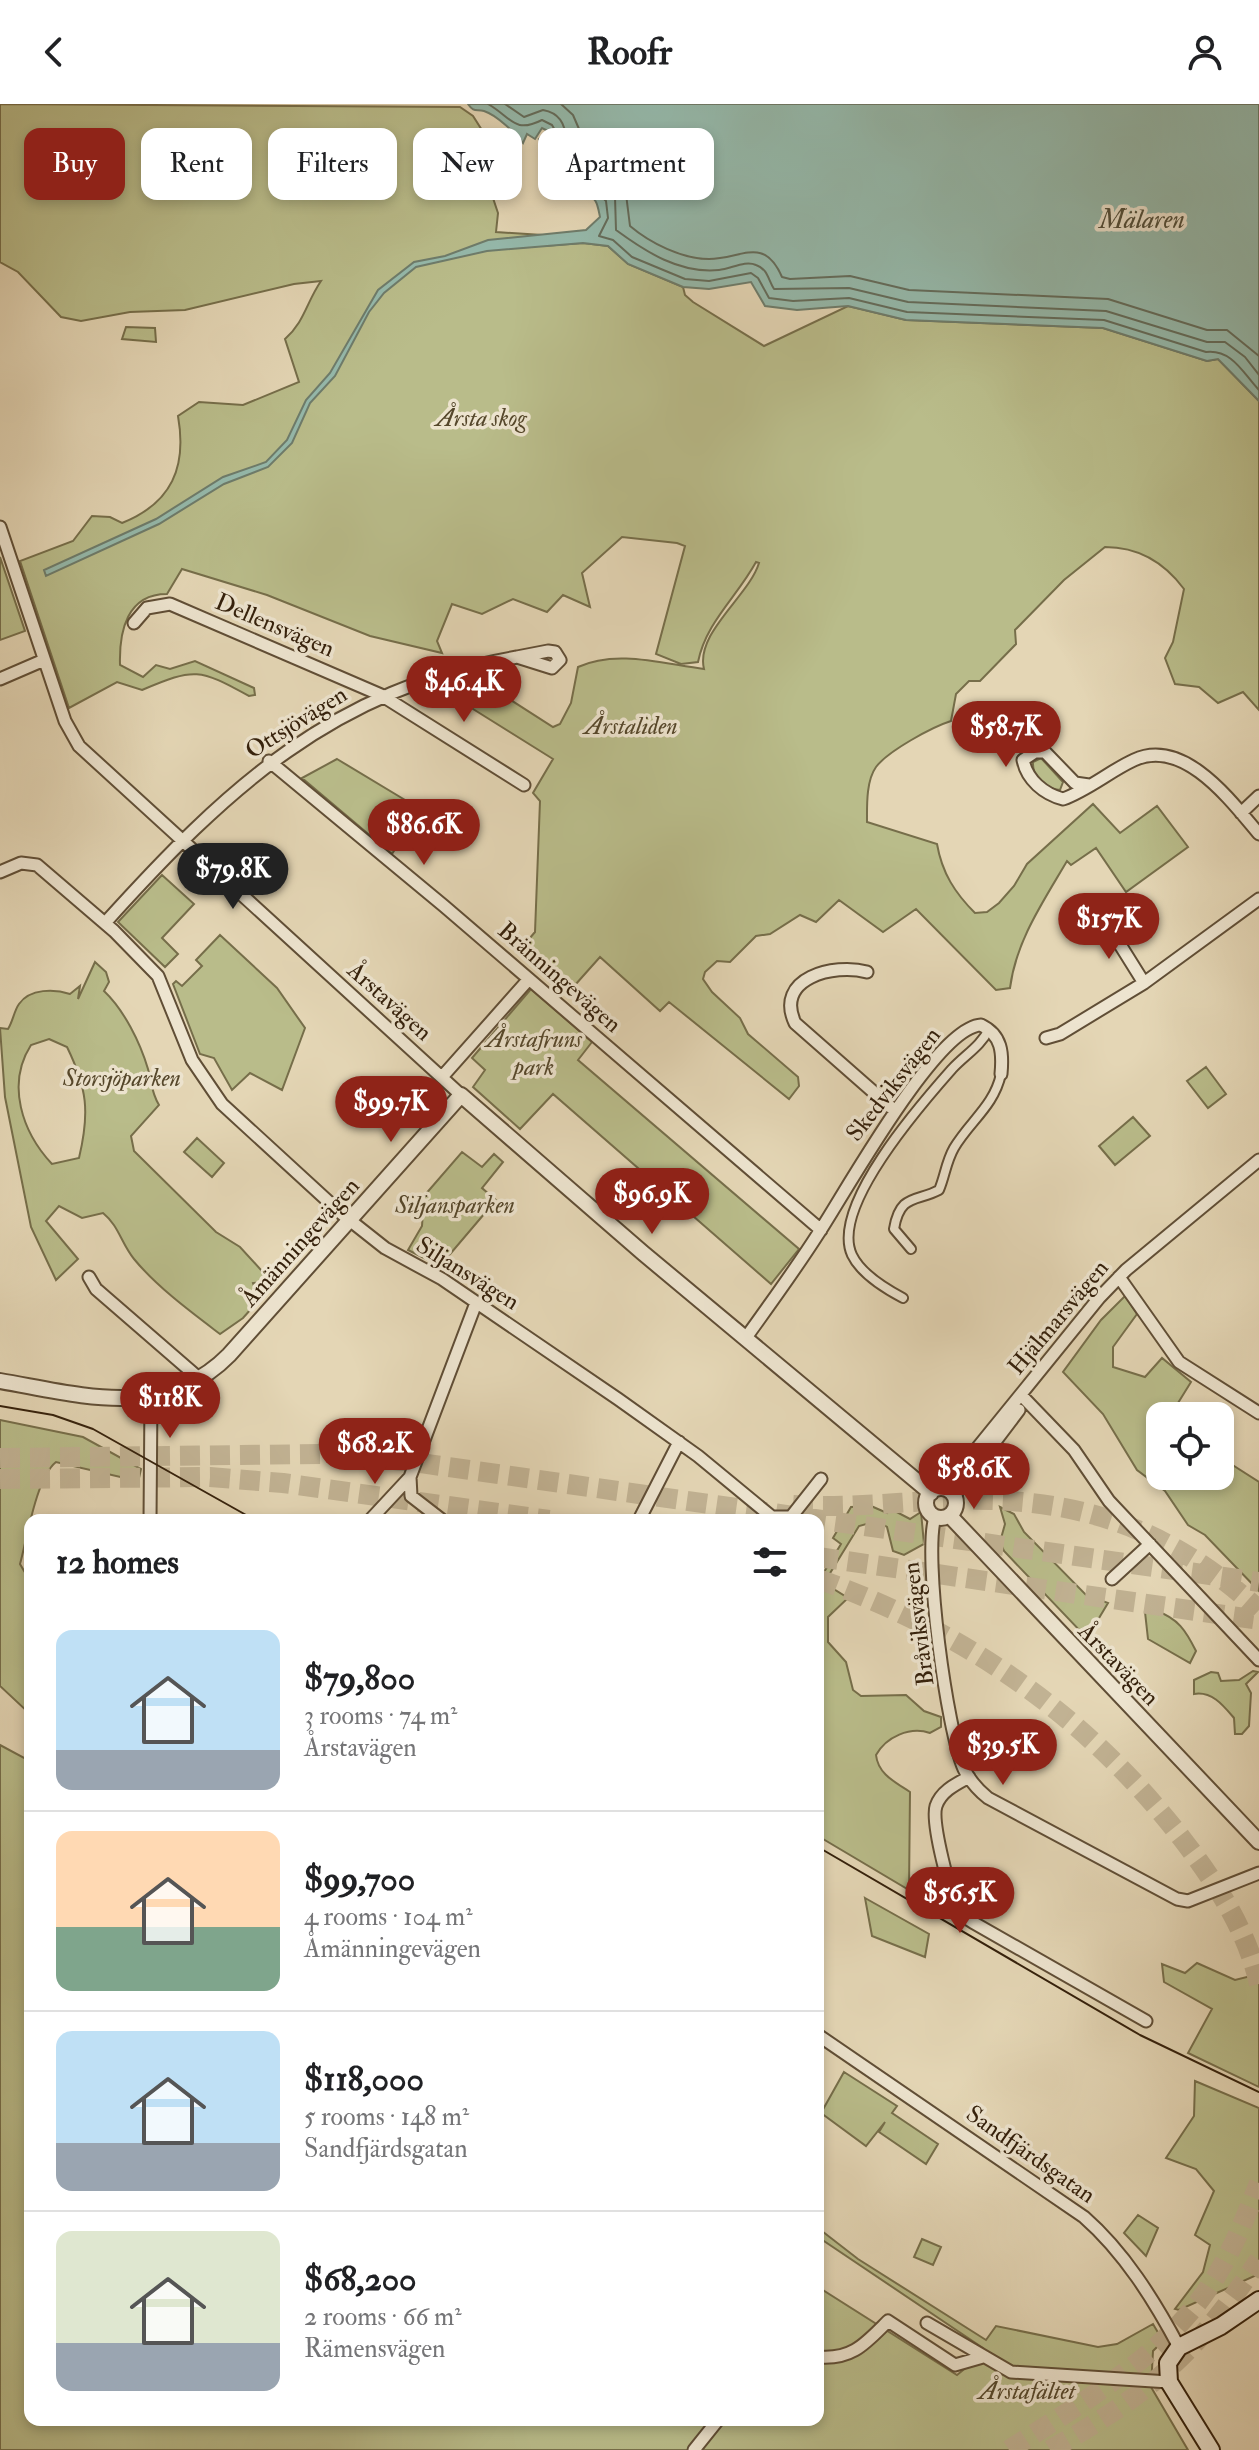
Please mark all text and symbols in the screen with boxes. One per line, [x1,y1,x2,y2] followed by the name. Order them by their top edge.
[32,30,76,74] icon: back
[587,30,672,75] text: Roofr
[1183,30,1227,74] icon: person
[24,128,125,200] chip: Buy
[141,128,252,200] chip: Rent
[268,128,397,200] chip: Filters
[413,128,522,200] chip: New
[538,128,714,200] chip: Apartment
[1097,204,1185,236] water label: Mälaren
[433,402,527,434] park label: Årsta skog
[210,586,339,664] street label: Dellensvägen
[399,656,529,724] pin: $46.4K
[424,666,504,698] text: $46.4K
[239,679,353,766] street label: Ottsjövägen
[941,701,1071,769] pin: $58.7K
[581,710,678,742] park label: Årstaliden
[970,711,1042,743] text: $58.7K
[359,799,489,867] pin: $86.6K
[386,809,462,841] text: $86.6K
[168,843,298,911] pin: $79.8K
[195,853,271,885] text: $79.8K
[1053,893,1165,961] pin: $157K
[1076,903,1142,935] text: $157K
[491,915,628,1040] street label: Bränningevägen
[340,954,439,1048] street label: Årstavägen
[839,1021,948,1148] street label: Skedviksvägen
[483,1023,582,1083] park label: Årstafruns park
[62,1063,181,1094] park label: Storsjöparken
[326,1076,456,1144] pin: $99.7K
[353,1086,429,1118] text: $99.7K
[587,1168,717,1236] pin: $96.9K
[233,1171,367,1314] street label: Åmänningevägen
[613,1178,691,1210] text: $96.9K
[394,1190,515,1221] park label: Siljansparken
[410,1230,525,1317] street label: Siljansvägen
[1001,1253,1116,1381] street label: Hjälmarsvägen
[114,1372,226,1440] pin: $118K
[138,1382,202,1414] text: $118K
[1146,1402,1234,1490] map controls
[1146,1402,1234,1490] button: locate
[310,1418,440,1486] pin: $68.2K
[337,1428,413,1460] text: $68.2K
[909,1443,1039,1511] pin: $58.6K
[937,1453,1011,1485] text: $58.6K
[748,1540,792,1584] icon: filters
[56,1541,179,1584] text: 12 homes
[896,1560,941,1688] street label: Bråviksvägen
[1071,1615,1167,1713] street label: Årstavägen
[304,1657,415,1700] text: $79,800
[120,1662,216,1758] icon: home
[304,1700,457,1732] text: 3 rooms · 74 m²
[938,1719,1068,1787] pin: $39.5K
[967,1729,1039,1761] text: $39.5K
[304,1732,417,1764] text: Årstavägen
[304,1858,415,1901] text: $99,700
[120,1863,216,1959] icon: home
[895,1867,1025,1935] pin: $56.5K
[923,1877,997,1909] text: $56.5K
[304,1901,473,1933] text: 4 rooms · 104 m²
[304,1933,481,1965] text: Åmänningevägen
[304,2058,424,2101] text: $118,000
[120,2063,216,2159] icon: home
[960,2098,1101,2210] street label: Sandfjärdsgatan
[304,2101,469,2133] text: 5 rooms · 148 m²
[304,2133,468,2165] text: Sandfjärdsgatan
[304,2258,417,2301] text: $68,200
[120,2263,216,2359] icon: home
[304,2301,462,2333] text: 2 rooms · 66 m²
[304,2333,445,2365] text: Rämensvägen
[976,2375,1077,2407] park label: Årstafältet

